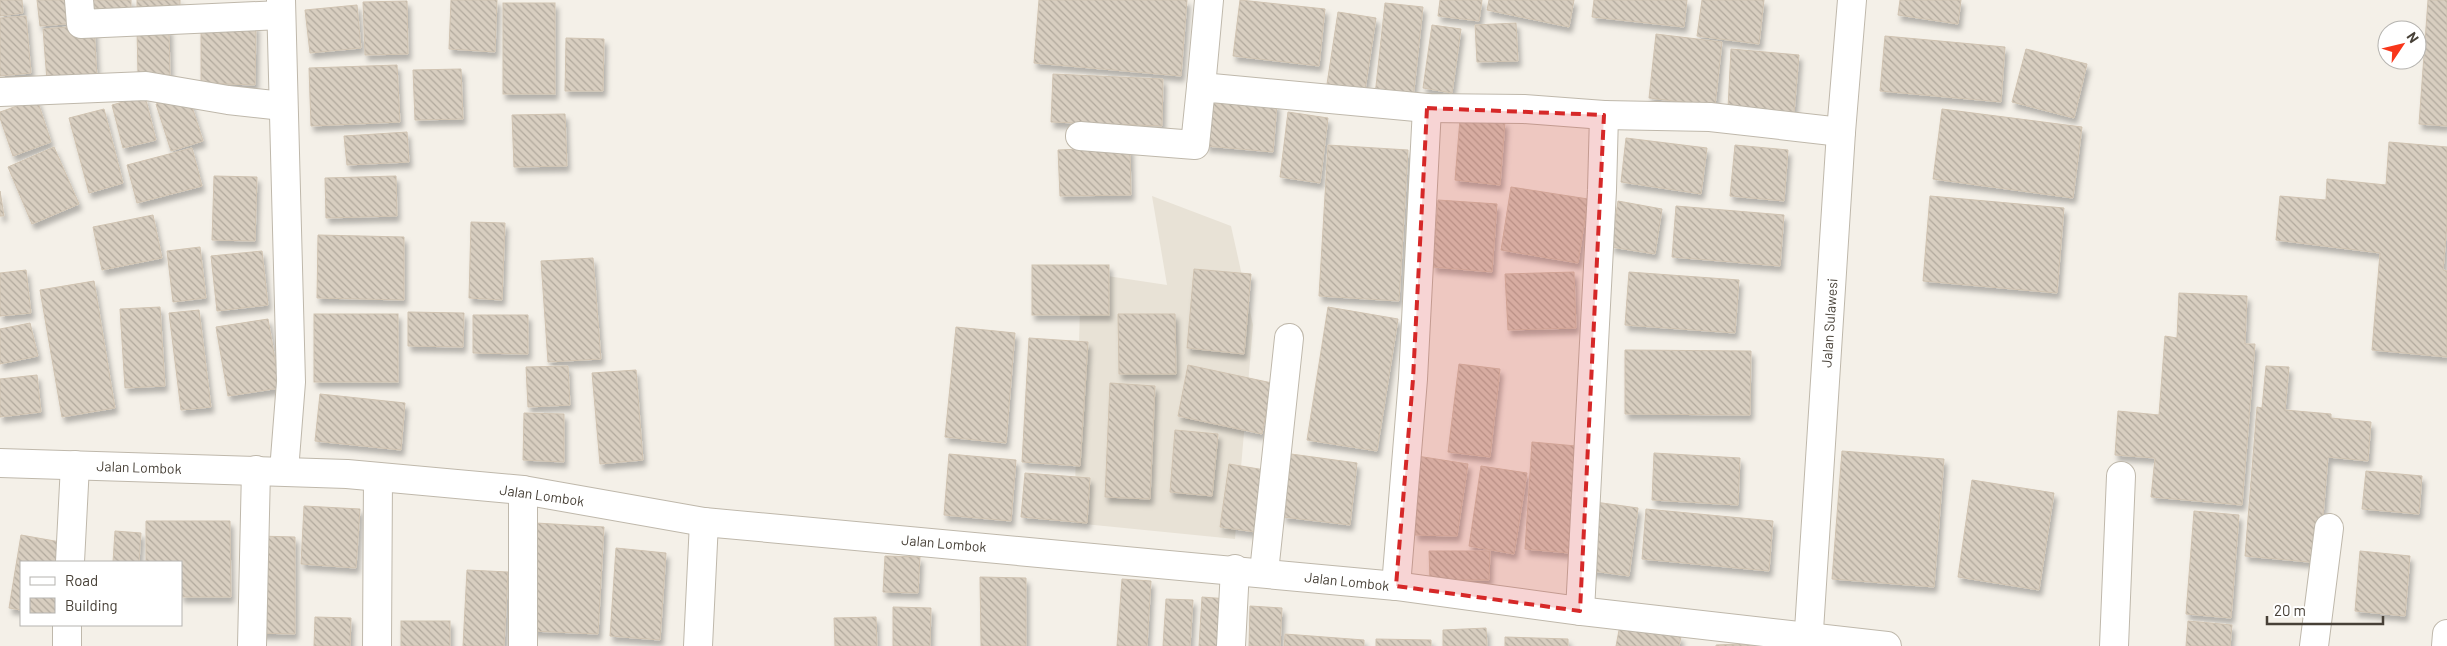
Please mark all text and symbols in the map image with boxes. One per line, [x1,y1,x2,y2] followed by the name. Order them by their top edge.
[2377,20,2427,70] north arrow
[2403,29,2423,46] text: N
[1817,278,1841,368] street label: Jalan Sulawesi
[96,457,182,477] street label: Jalan Lombok
[499,481,585,509] street label: Jalan Lombok
[901,531,987,555] street label: Jalan Lombok
[20,561,182,626] legend
[1304,568,1390,594] street label: Jalan Lombok
[65,571,98,589] text: Road
[2267,594,2383,626] scale bar
[65,596,118,614] text: Building
[2274,601,2306,619] text: 20 m

